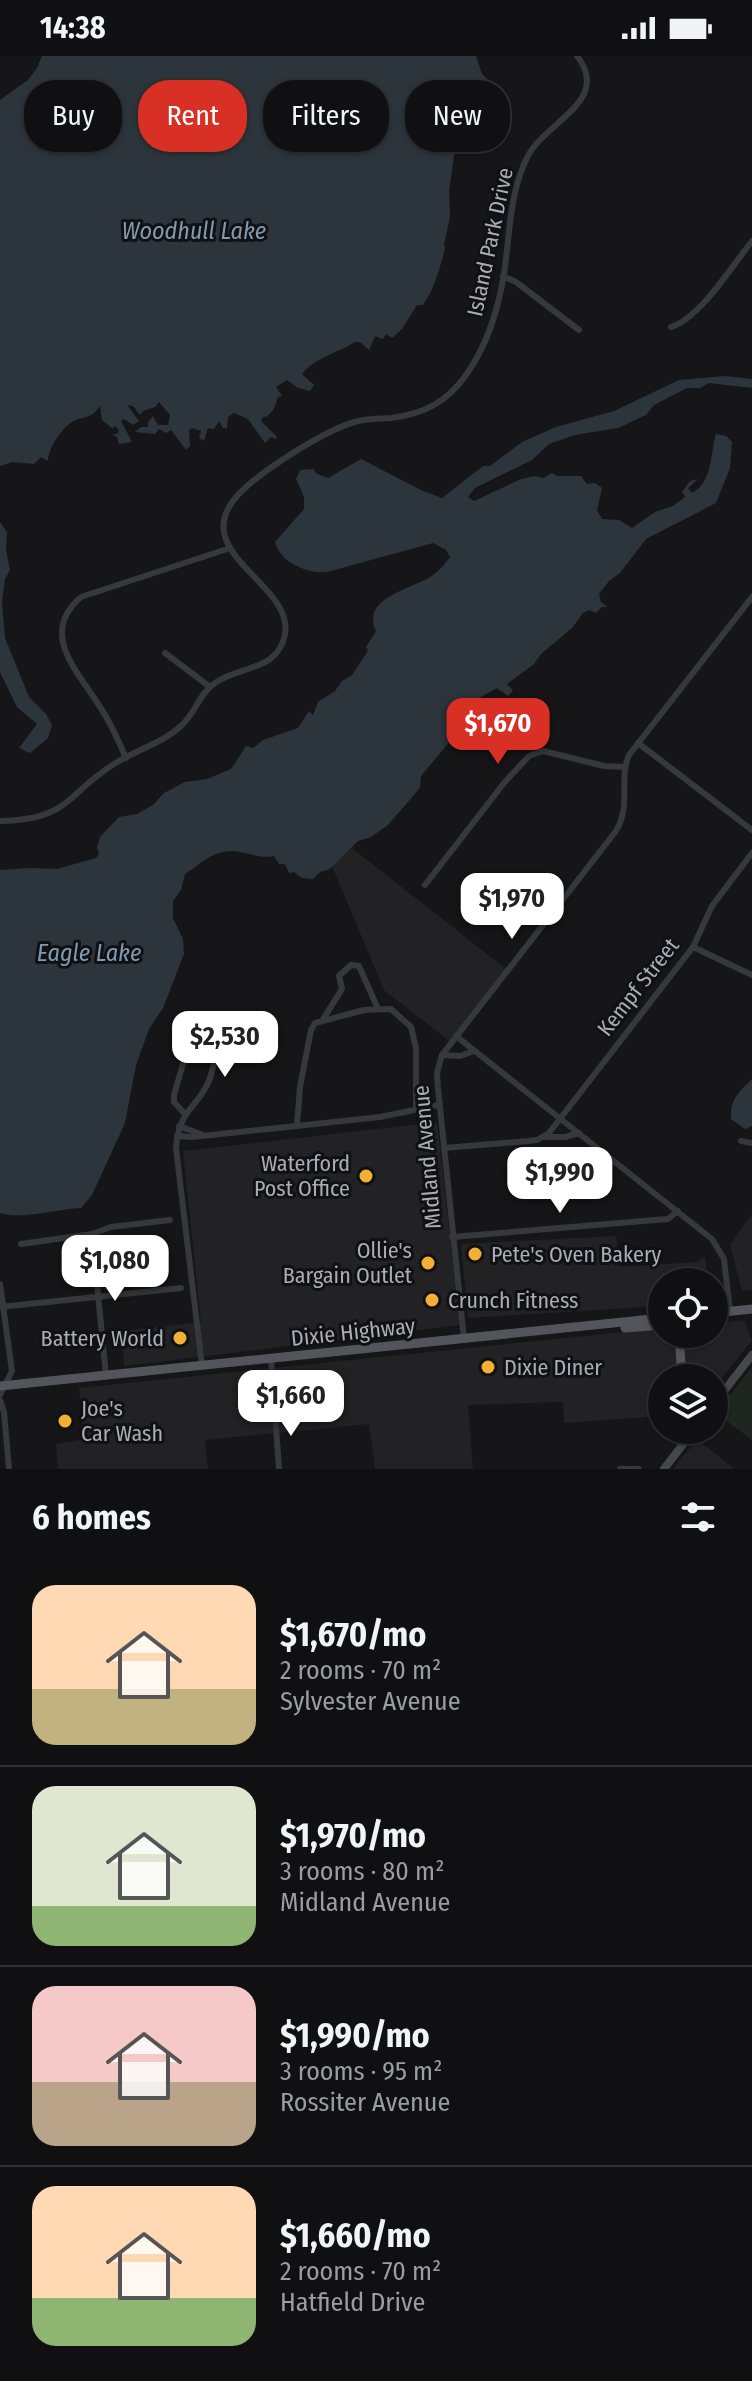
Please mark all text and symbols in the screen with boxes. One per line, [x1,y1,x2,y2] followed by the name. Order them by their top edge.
[40,10,106,46] text: 14:38
[24,80,122,152] chip: Buy
[138,80,247,152] chip: Rent
[263,80,389,152] chip: Filters
[405,80,510,152] chip: New
[461,165,519,319] street label: Island Park Drive
[122,217,266,245] water label: Woodhull Lake
[433,698,563,766] pin: $1,670
[465,708,531,739] text: $1,670
[447,873,577,941] pin: $1,970
[479,883,545,914] text: $1,970
[591,932,685,1041] street label: Kempf Street
[37,939,141,967] water label: Eagle Lake
[160,1011,290,1079] pin: $2,530
[190,1021,260,1052] text: $2,530
[407,1084,447,1230] street label: Midland Avenue
[495,1147,625,1215] pin: $1,990
[254,1150,350,1202] place label: Waterford Post Office
[525,1157,595,1188] text: $1,990
[357,1167,375,1185] marker: Waterford Post Office
[50,1235,180,1303] pin: $1,080
[283,1237,413,1289] place label: Ollie's Bargain Outlet
[491,1241,662,1268] place label: Pete's Oven Bakery
[80,1245,150,1276] text: $1,080
[466,1245,484,1263] marker: Pete's Oven Bakery
[419,1254,437,1272] marker: Ollie's Bargain Outlet
[648,1268,728,1444] map controls
[648,1268,728,1348] button: locate
[448,1287,579,1314] place label: Crunch Fitness
[423,1291,441,1309] marker: Crunch Fitness
[290,1312,417,1352] street label: Dixie Highway
[41,1325,164,1352] place label: Battery World
[171,1329,189,1347] marker: Battery World
[504,1354,602,1381] place label: Dixie Diner
[479,1358,497,1376] marker: Dixie Diner
[648,1364,728,1444] button: layers
[226,1370,356,1438] pin: $1,660
[256,1380,326,1411] text: $1,660
[81,1395,163,1447] place label: Joe's Car Wash
[56,1412,74,1430] marker: Joe's Car Wash
[676,1495,720,1539] icon: filters
[32,1497,151,1538] text: 6 homes
[280,1614,426,1655] text: $1,670/mo
[96,1617,192,1713] icon: home
[280,1655,441,1686] text: 2 rooms · 70 m²
[280,1686,461,1717] text: Sylvester Avenue
[280,1815,426,1856] text: $1,970/mo
[96,1818,192,1914] icon: home
[280,1856,444,1887] text: 3 rooms · 80 m²
[280,1887,450,1918] text: Midland Avenue
[280,2015,430,2056] text: $1,990/mo
[96,2018,192,2114] icon: home
[280,2056,442,2087] text: 3 rooms · 95 m²
[280,2087,450,2118] text: Rossiter Avenue
[280,2215,431,2256] text: $1,660/mo
[96,2218,192,2314] icon: home
[280,2256,441,2287] text: 2 rooms · 70 m²
[280,2287,425,2318] text: Hatfield Drive

